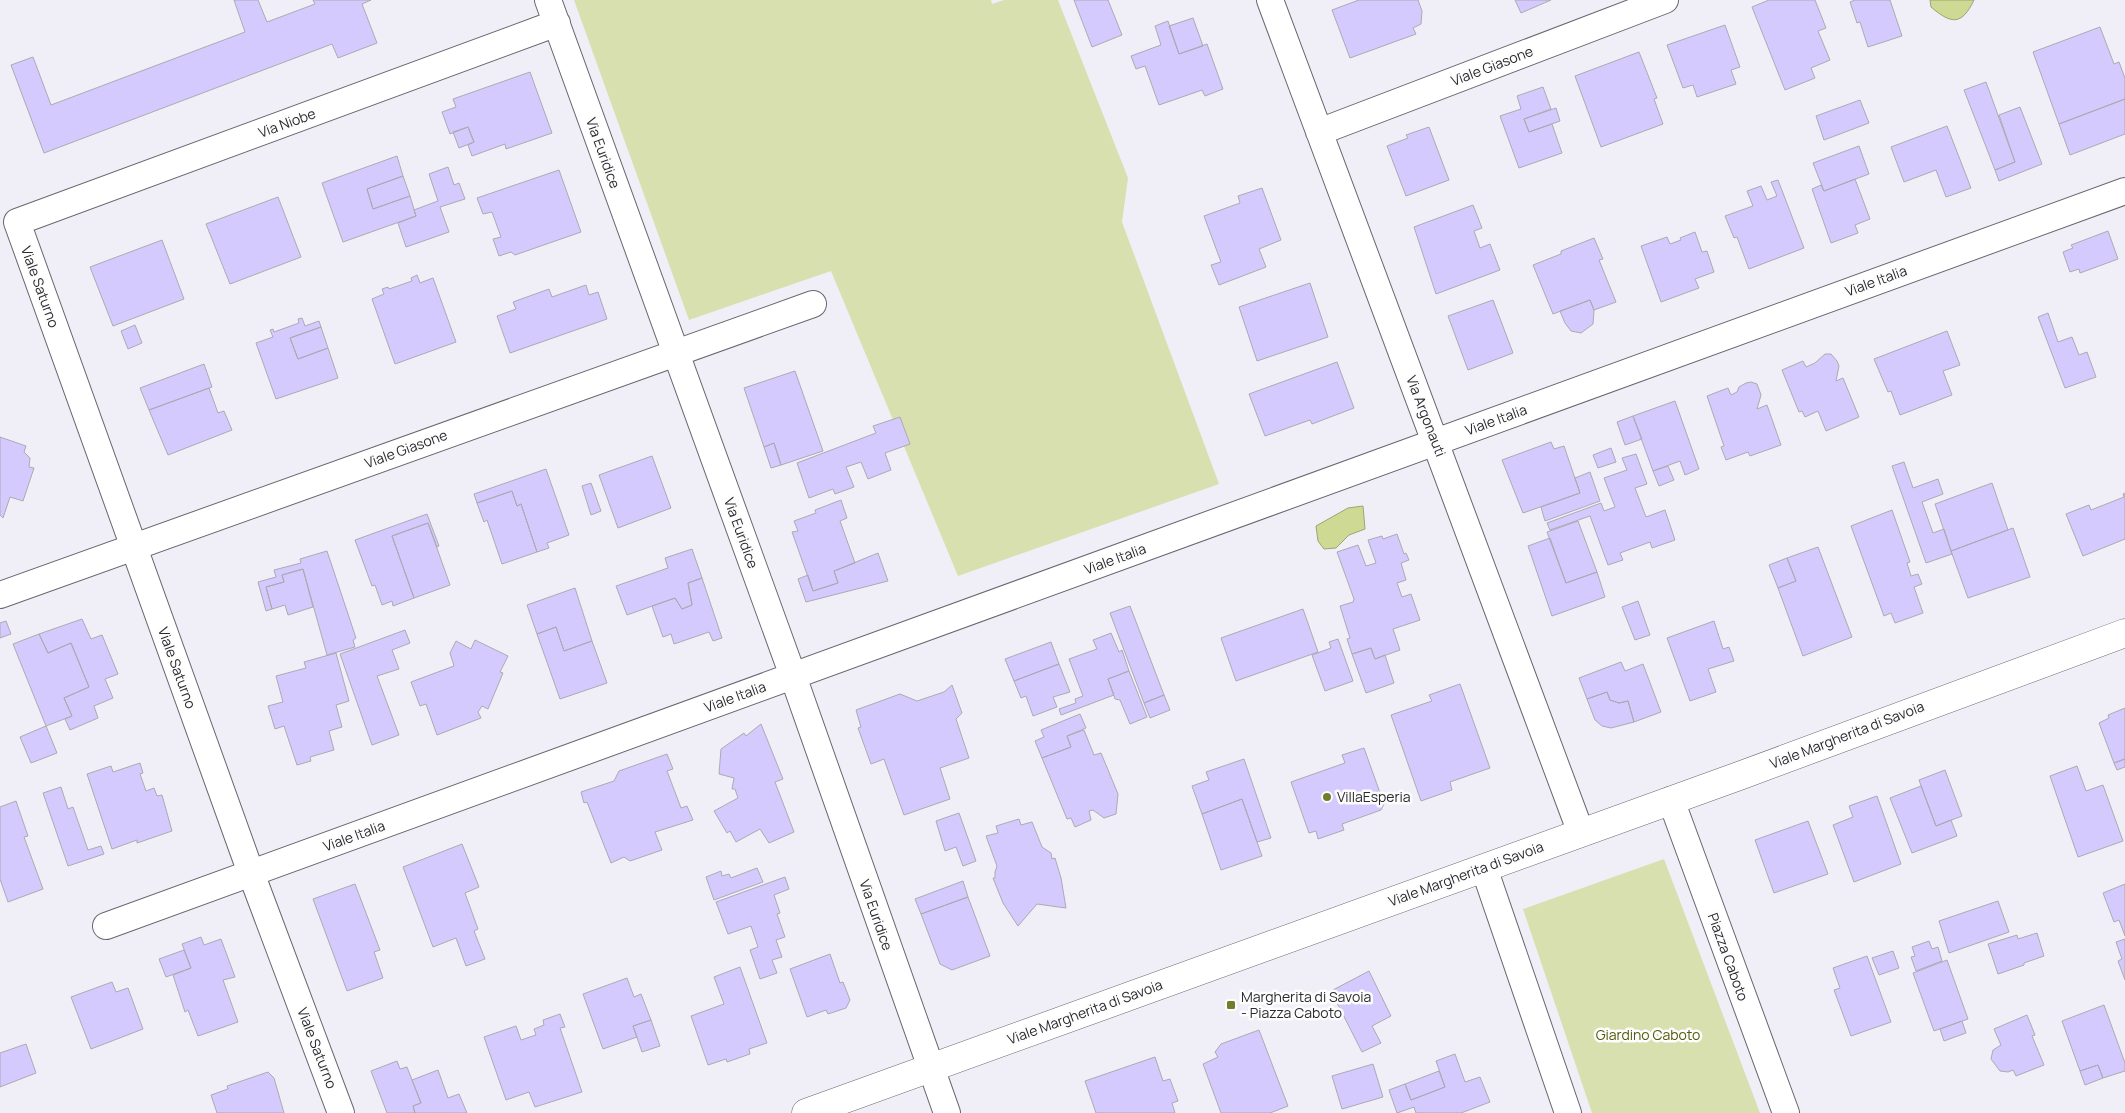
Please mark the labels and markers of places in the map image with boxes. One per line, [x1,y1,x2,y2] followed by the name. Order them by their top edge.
[1337,787,1411,806] place label: VillaEsperia
[1321,791,1333,803] marker: VillaEsperia
[1241,987,1371,1022] place label: Margherita di Savoia - Piazza Caboto
[1225,999,1237,1011] marker: Margherita di Savoia - Piazza Caboto

